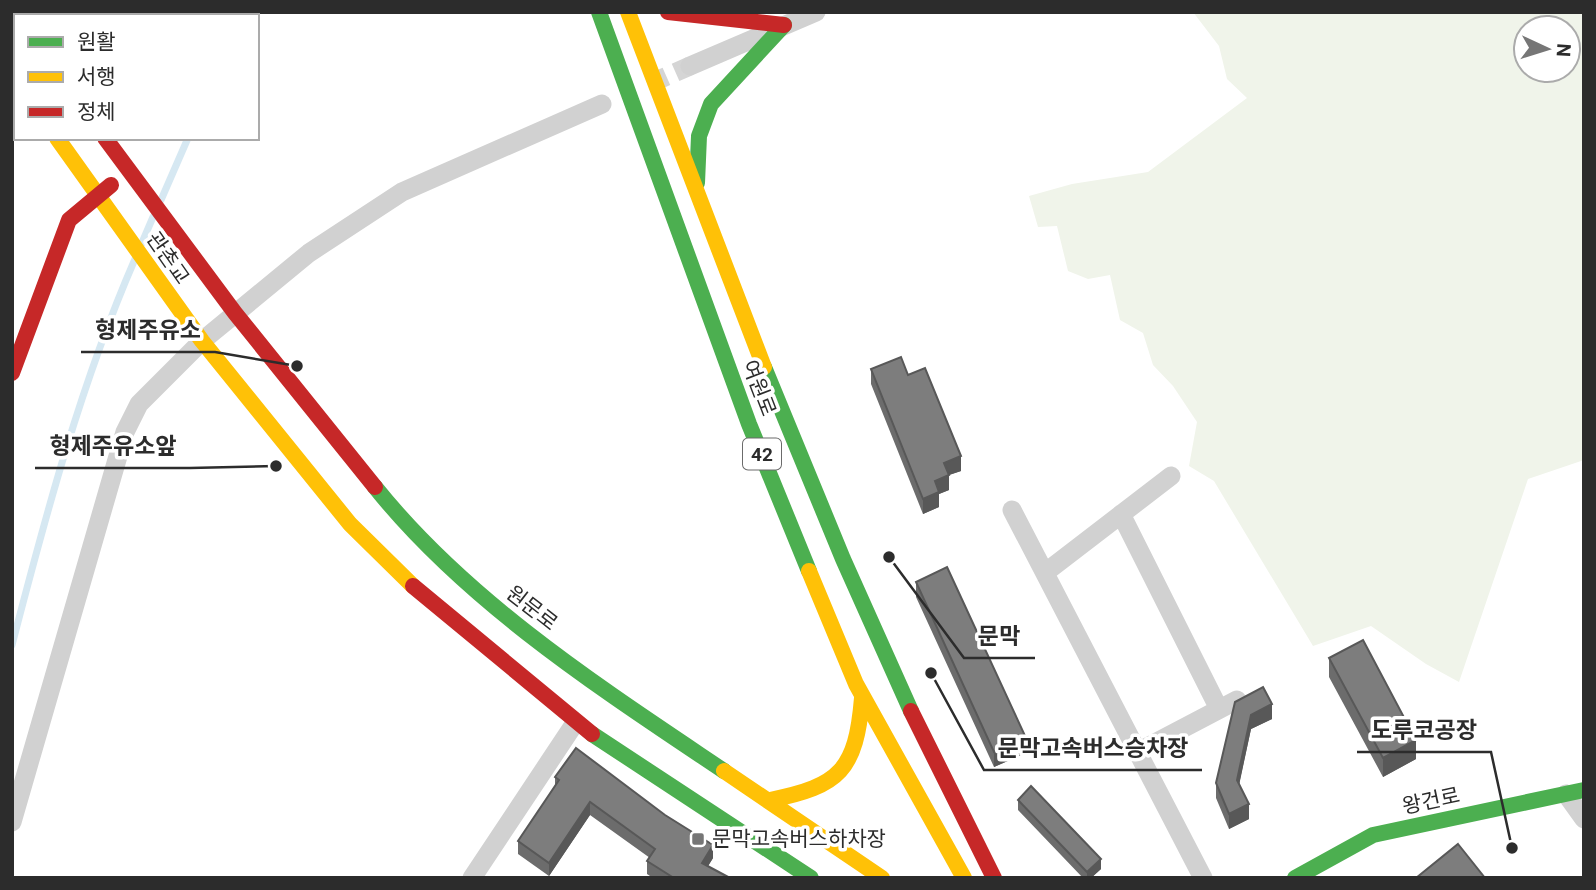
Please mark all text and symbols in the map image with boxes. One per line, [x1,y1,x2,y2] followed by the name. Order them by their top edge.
[14,14,259,140] legend
[1512,14,1582,84] north arrow
[77,30,116,54] text: 원활
[1552,43,1575,58] text: N
[77,65,116,89] text: 서행
[77,100,116,124] text: 정체
[142,227,194,289] street label: 관촌교
[81,308,215,352] callout: 형제주유소
[95,317,201,344] text: 형제주유소
[737,357,781,419] street label: 여원로
[35,424,190,468] callout: 형제주유소앞
[50,433,176,460] text: 형제주유소앞
[743,438,781,470] road number: 42
[502,581,562,635] street label: 원문로
[964,614,1035,658] callout: 문막
[978,623,1020,650] text: 문막
[1357,708,1491,752] callout: 도루코공장
[1371,717,1477,744] text: 도루코공장
[984,726,1202,770] callout: 문막고속버스승차장
[998,735,1188,762] text: 문막고속버스승차장
[1400,783,1462,819] street label: 왕건로
[712,827,886,851] place label: 문막고속버스하차장
[690,831,706,847] marker: 문막고속버스하차장

